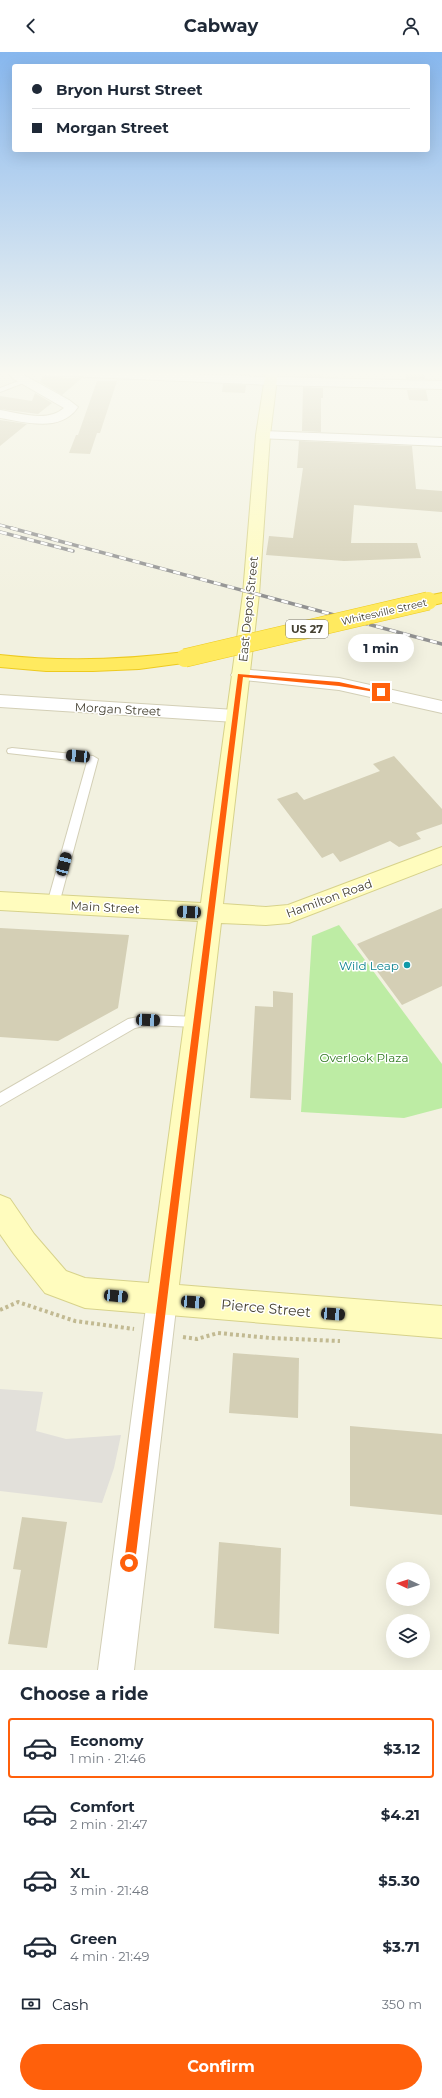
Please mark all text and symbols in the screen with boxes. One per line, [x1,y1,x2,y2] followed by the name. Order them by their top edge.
[20,15,42,37] icon: back
[184,15,258,37] text: Cabway
[400,15,422,37] icon: person
[56,80,203,99] text: Bryon Hurst Street
[56,118,169,137] text: Morgan Street
[235,555,261,663] street label: East Depot Street
[340,596,428,628] street label: Whitesville Street
[286,620,328,638] road number: US 27
[348,634,414,662] callout: 1 min
[363,640,399,656] text: 1 min
[372,683,390,701] route end
[74,699,162,719] street label: Morgan Street
[66,749,90,763] car
[55,851,73,877] car
[284,875,374,921] street label: Hamilton Road
[70,898,140,916] street label: Main Street
[177,905,201,919] car
[339,958,399,973] place label: Wild Leap
[402,960,412,970] marker: Wild Leap
[136,1013,160,1027] car
[319,1050,409,1065] park label: Overlook Plaza
[104,1289,128,1303] car
[181,1295,205,1309] car
[220,1295,312,1321] street label: Pierce Street
[321,1307,345,1321] car
[120,1554,138,1572] route start
[386,1562,430,1606] north arrow
[386,1562,430,1658] map controls
[386,1614,430,1658] button: layers
[20,1683,148,1705] text: Choose a ride
[22,1730,58,1766] icon: car
[70,1731,143,1750] text: Economy
[383,1739,420,1758] text: $3.12
[70,1750,146,1766] text: 1 min · 21:46
[22,1796,58,1832] icon: car
[70,1797,135,1816] text: Comfort
[381,1805,420,1824] text: $4.21
[70,1816,147,1832] text: 2 min · 21:47
[22,1862,58,1898] icon: car
[70,1863,89,1882] text: XL
[378,1871,420,1890] text: $5.30
[70,1882,149,1898] text: 3 min · 21:48
[22,1928,58,1964] icon: car
[70,1929,117,1948] text: Green
[383,1937,420,1956] text: $3.71
[70,1948,149,1964] text: 4 min · 21:49
[20,1993,42,2015] icon: cash
[52,1995,89,2014] text: Cash
[382,1996,422,2012] text: 350 m
[20,2044,422,2090] button: Confirm

